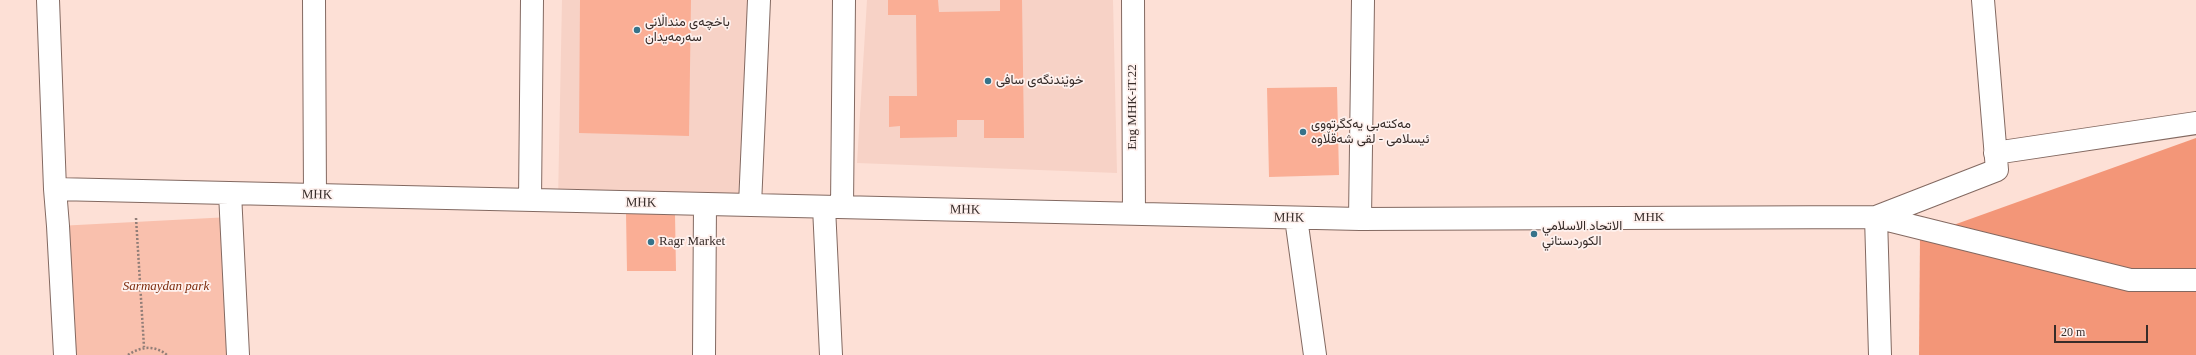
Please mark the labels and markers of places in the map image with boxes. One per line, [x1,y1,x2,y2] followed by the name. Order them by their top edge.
[645,15,730,46] place label: باخچەی منداڵانی سەرمەیدان
[632,25,642,35] marker: باخچەی منداڵانی سەرمەیدان
[996,73,1083,89] place label: خوێندنگەی سافی
[983,76,993,86] marker: خوێندنگەی سافی
[1311,117,1429,148] place label: مەکتەبی یەکگرتووی ئیسلامی - لقی شەقڵاوە
[1298,127,1308,137] marker: مەکتەبی یەکگرتووی ئیسلامی - لقی شەقڵاوە
[1542,219,1622,250] place label: الاتحاد الاسلامي الكوردستاني
[1529,229,1539,239] marker: الاتحاد الاسلامي الكوردستاني
[659,234,725,250] place label: Ragr Market
[646,237,656,247] marker: Ragr Market

